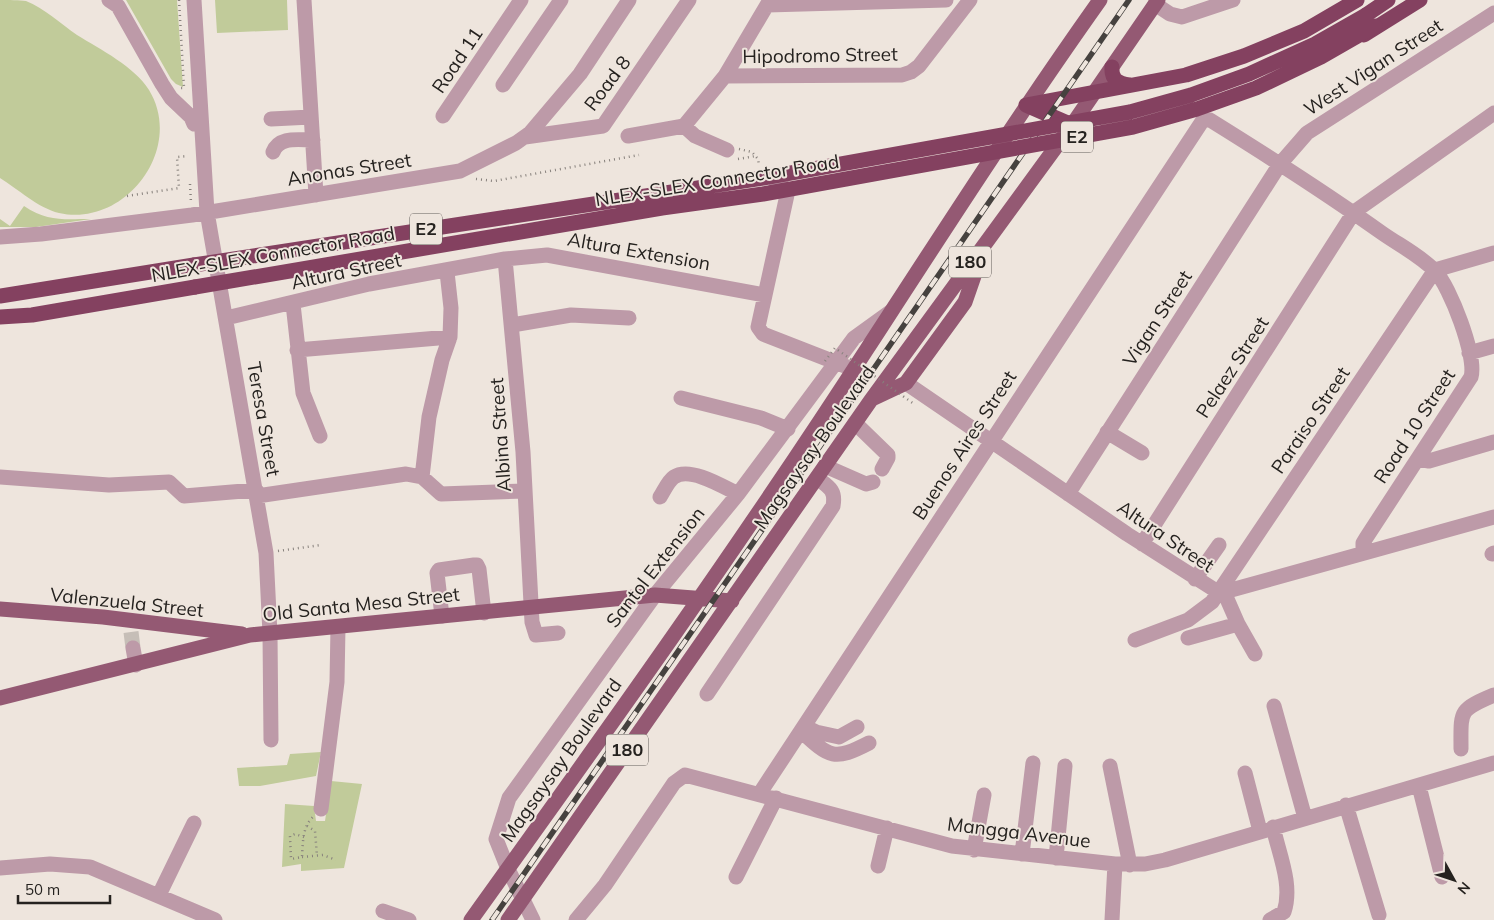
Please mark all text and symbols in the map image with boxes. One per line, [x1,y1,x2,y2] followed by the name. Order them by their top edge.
[1299,13,1447,121] street label: West Vigan Street
[426,22,488,98] street label: Road 11
[742,42,898,68] street label: Hipodromo Street
[578,51,636,115] street label: Road 8
[1061,121,1093,152] road number: E2
[285,147,413,191] street label: Anonas Street
[593,149,841,211] street label: NLEX-SLEX Connector Road
[410,213,442,244] road number: E2
[149,221,397,287] street label: NLEX-SLEX Connector Road
[566,227,712,275] street label: Altura Extension
[949,246,991,278] road number: 180
[289,248,404,294] street label: Altura Street
[1117,265,1197,370] street label: Vigan Street
[1190,312,1274,422] street label: Pelaez Street
[242,360,286,478] street label: Teresa Street
[748,360,880,534] street label: Magsaysay Boulevard
[1265,362,1355,478] street label: Paraiso Street
[1368,364,1460,488] street label: Road 10 Street
[907,366,1021,524] street label: Buenos Aires Street
[484,377,516,493] street label: Albina Street
[1113,495,1219,577] street label: Altura Street
[600,502,710,632] street label: Santol Extension
[49,582,205,622] street label: Valenzuela Street
[261,582,461,626] street label: Old Santa Mesa Street
[495,673,627,847] street label: Magsaysay Boulevard
[606,734,648,766] road number: 180
[946,811,1092,853] street label: Mangga Avenue
[1429,855,1479,905] north arrow
[18,872,110,904] scale bar
[1454,879,1474,898] text: N
[25,880,60,899] text: 50 m

